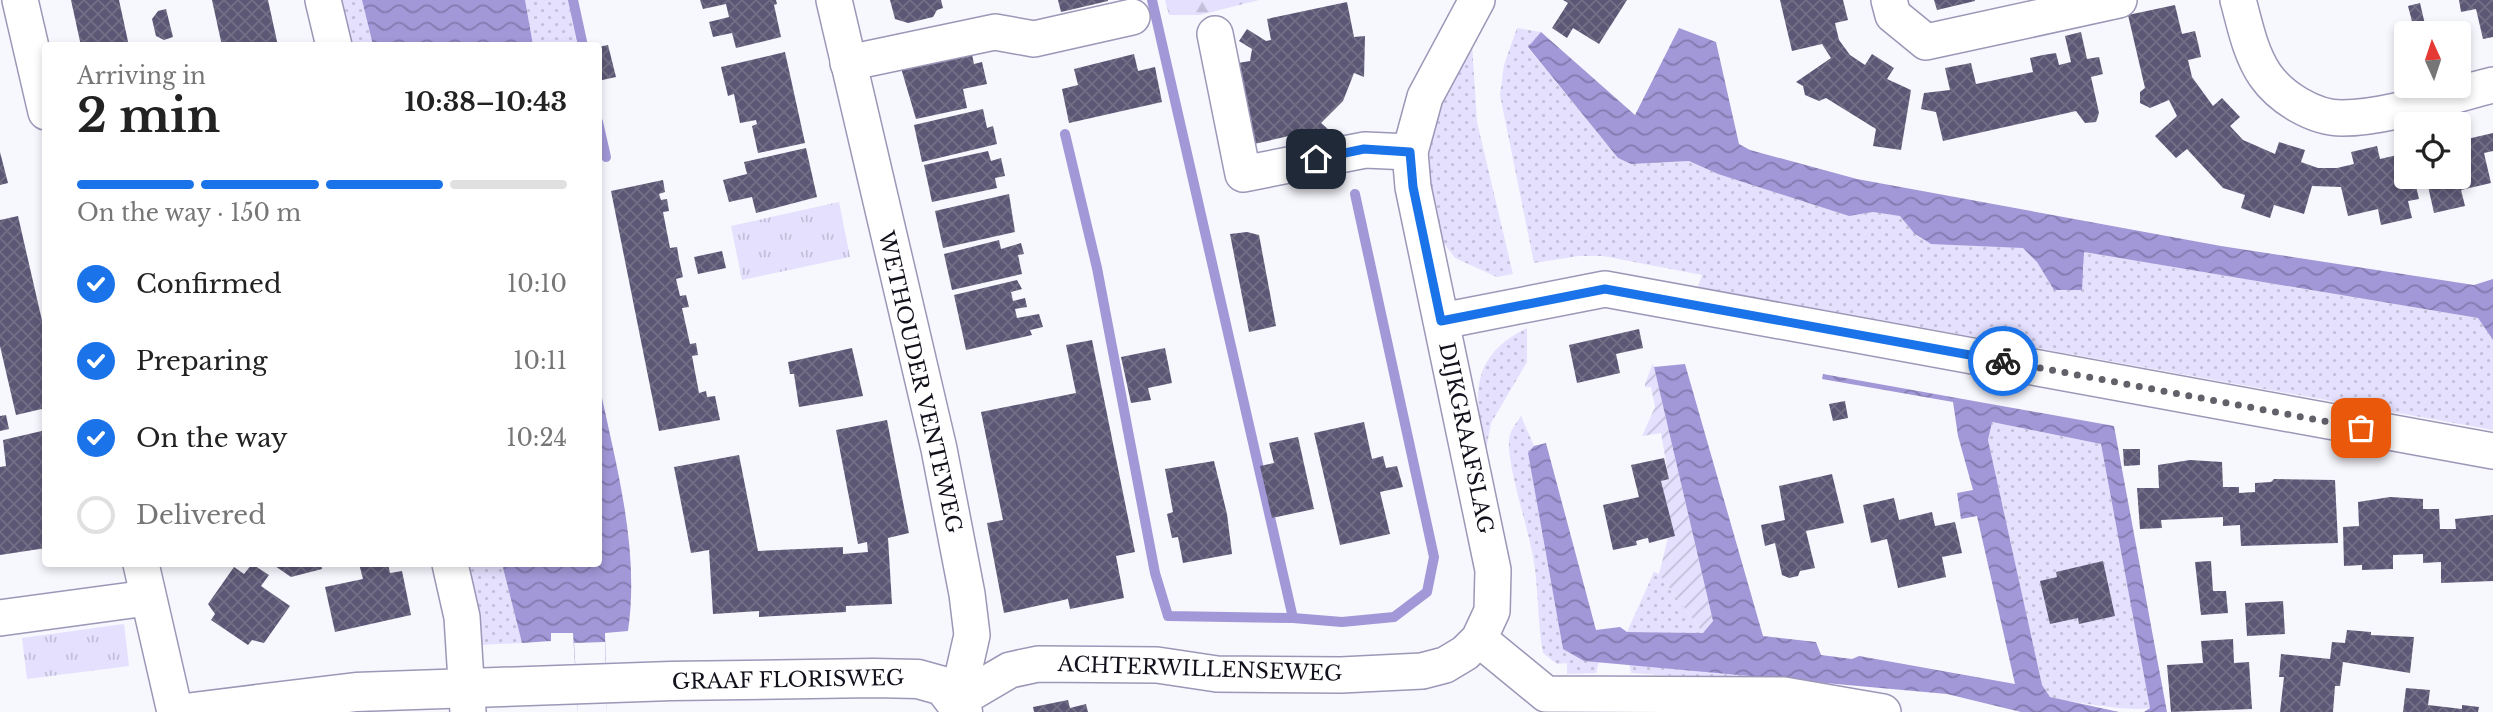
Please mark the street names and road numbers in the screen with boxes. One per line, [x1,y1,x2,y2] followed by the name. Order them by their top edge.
[872,227,967,536] street label: WETHOUDER VENTEWEG
[1433,340,1499,536] street label: DIJKGRAAFSLAG
[1056,651,1343,687] street label: ACHTERWILLENSEWEG
[672,665,904,695] street label: GRAAF FLORISWEG

